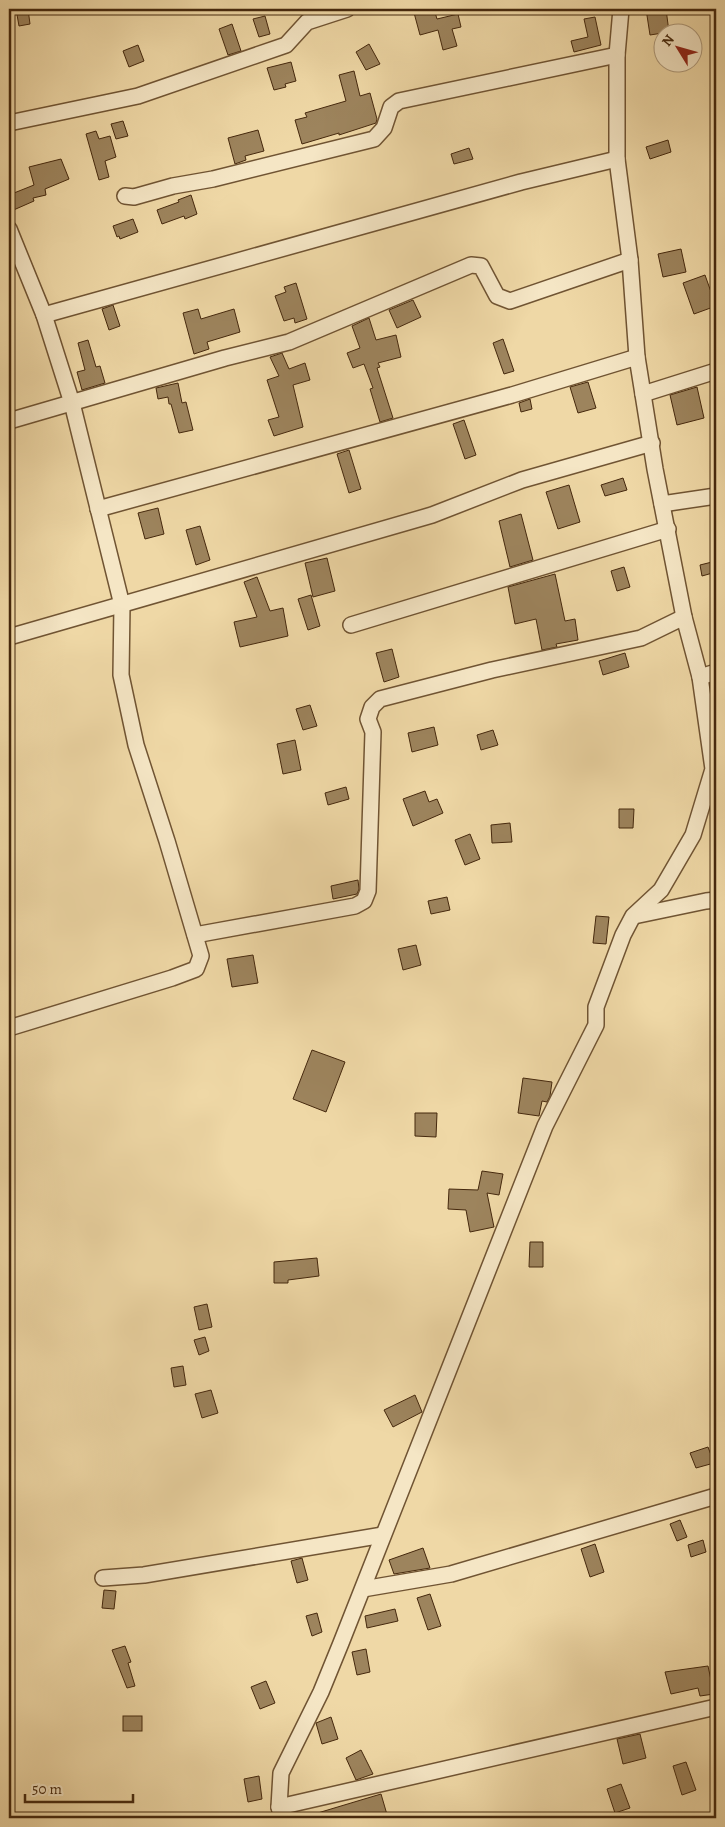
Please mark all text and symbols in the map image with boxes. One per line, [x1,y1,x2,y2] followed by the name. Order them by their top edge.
[652,22,702,72] north arrow
[657,31,679,50] text: N
[25,1772,132,1804] scale bar
[32,1779,62,1799] text: 50 m

